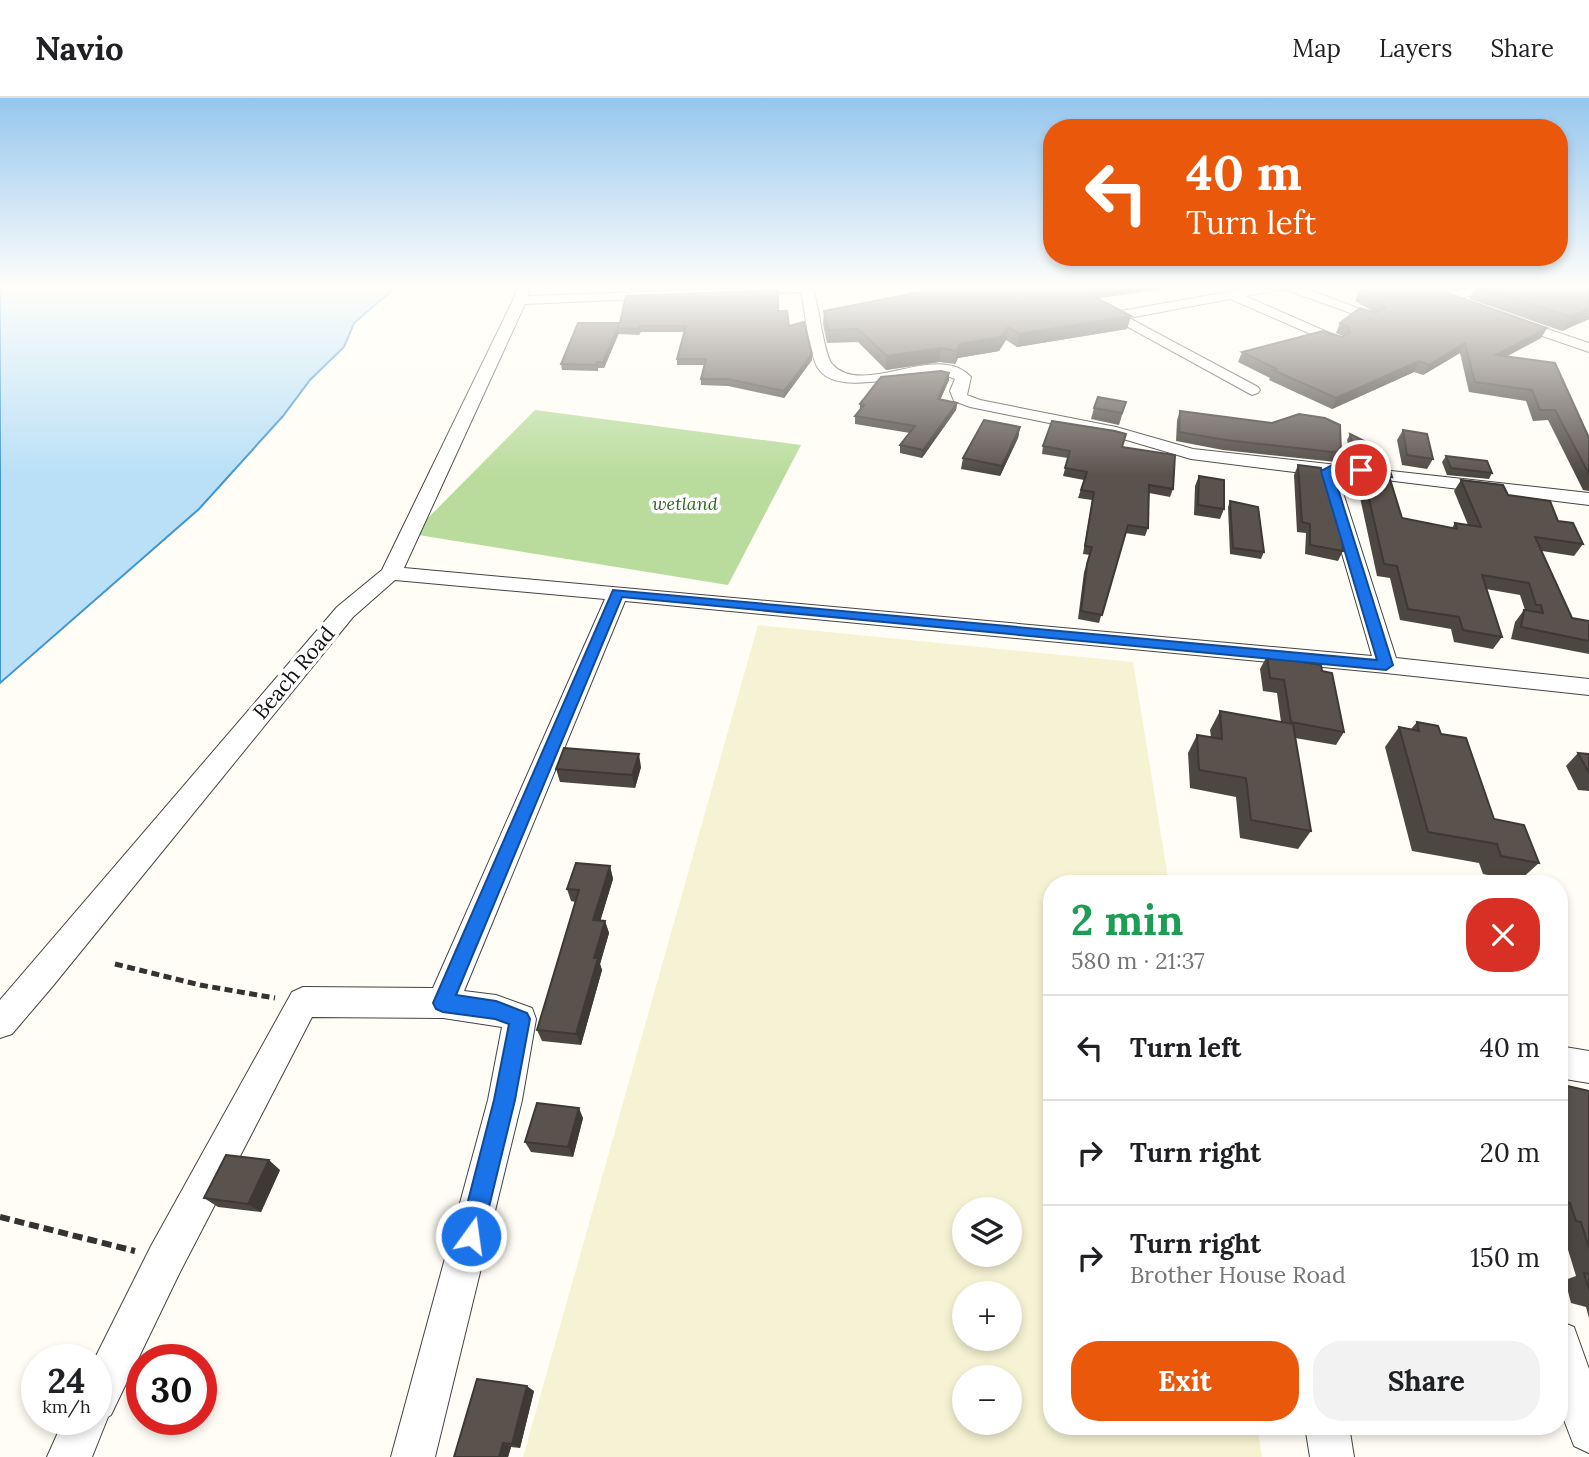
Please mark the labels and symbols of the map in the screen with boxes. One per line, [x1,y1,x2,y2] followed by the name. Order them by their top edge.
[1331,440,1391,500] pin
[652,492,718,515] park label: wetland
[247,621,340,725] street label: Beach Road
[434,1199,508,1273] position arrow
[126,1344,217,1435] speed limit sign: 30

